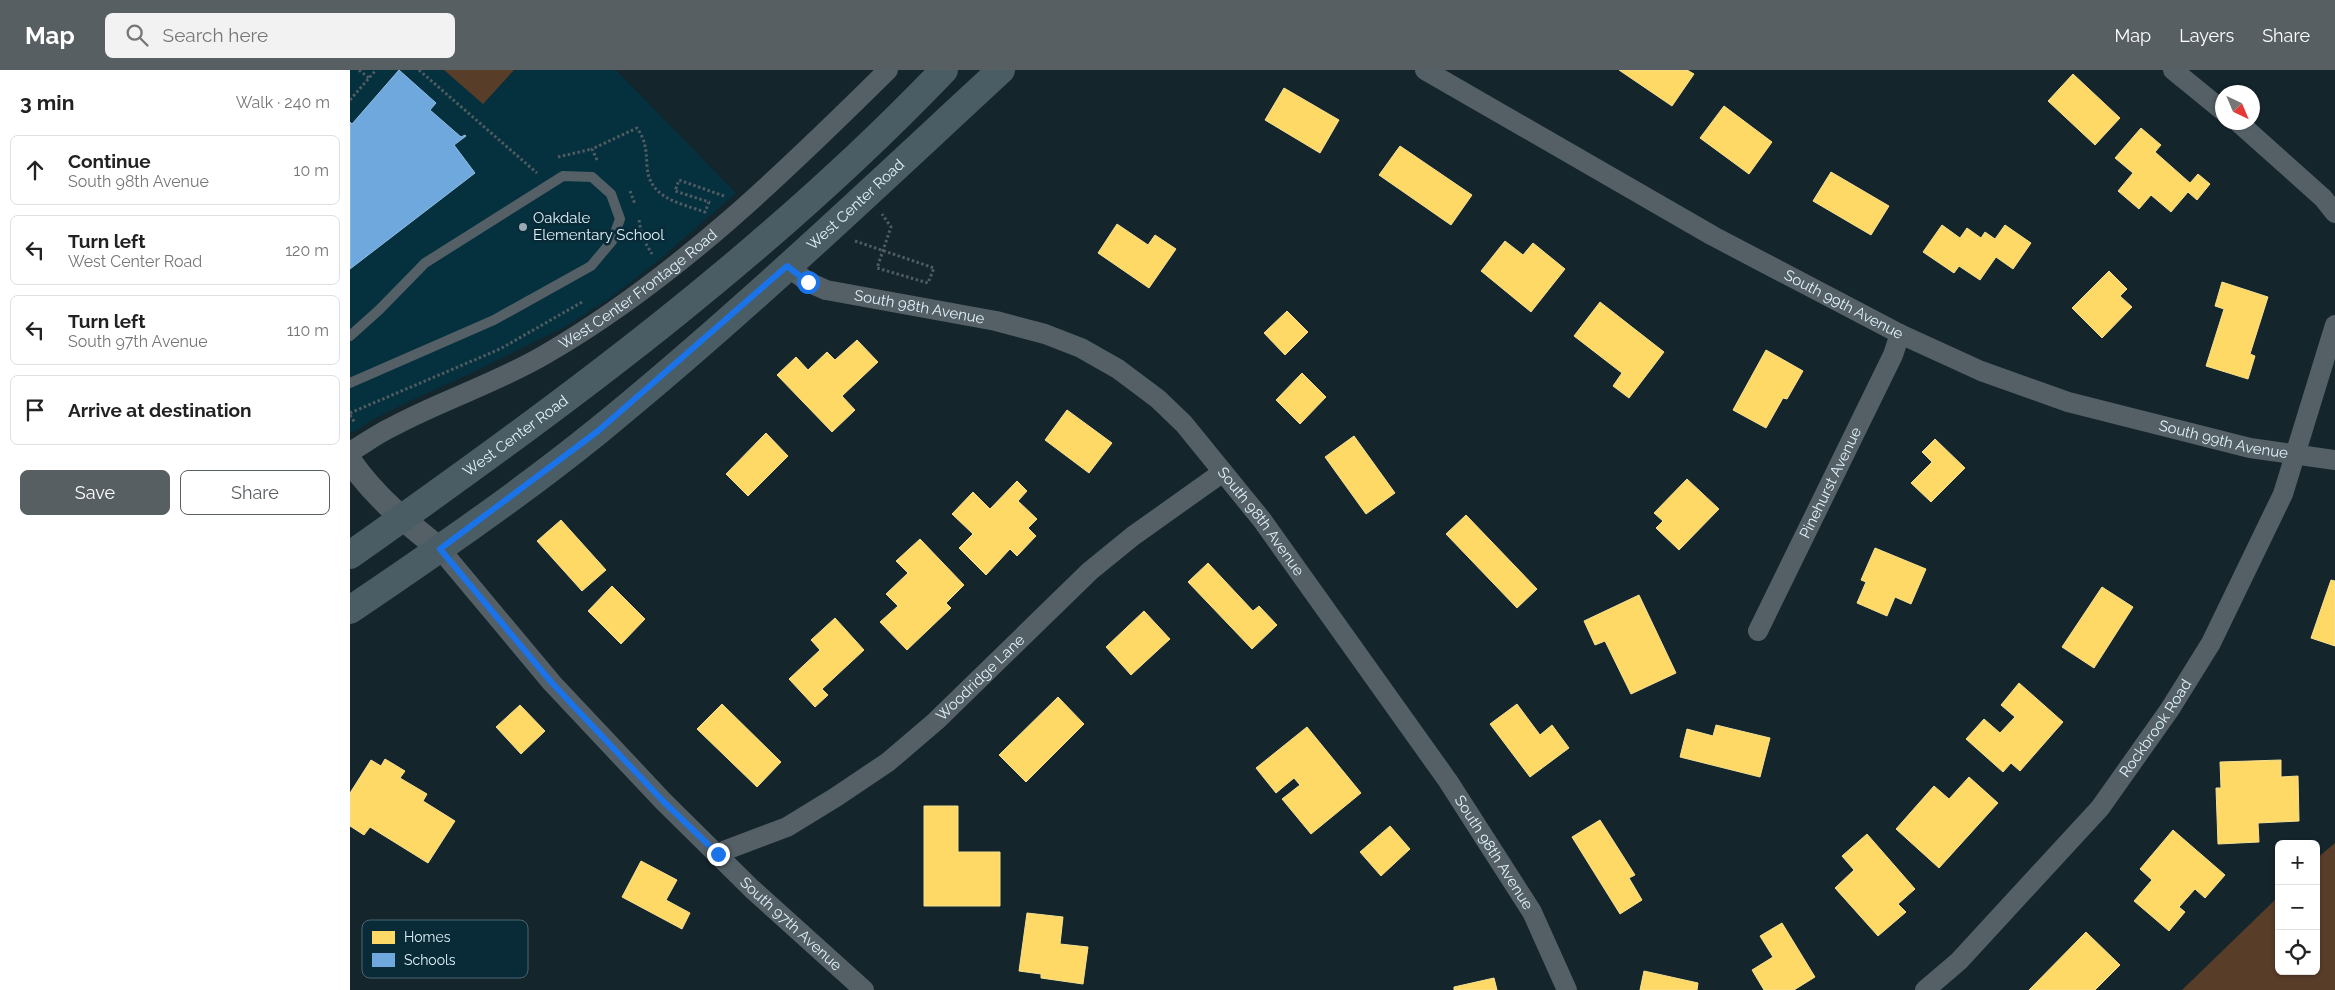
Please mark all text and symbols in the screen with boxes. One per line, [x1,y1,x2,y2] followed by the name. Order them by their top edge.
[105,13,455,58] search box
[25,21,75,50] text: Map
[123,21,151,49] icon: search
[163,24,268,46] text: Search here
[2115,25,2151,46] text: Map
[2179,25,2234,46] text: Layers
[2262,25,2310,46] text: Share
[2215,85,2260,130] north arrow
[20,90,74,115] text: 3 min
[236,93,330,112] text: Walk · 240 m
[68,150,151,172] text: Continue
[803,155,908,254] street label: West Center Road
[21,156,49,184] icon: ahead
[294,161,329,180] text: 10 m
[68,172,209,191] text: South 98th Avenue
[533,209,665,244] place label: Oakdale Elementary School
[517,221,529,233] marker: Oakdale Elementary School
[556,225,721,353] street label: West Center Frontage Road
[68,230,145,252] text: Turn left
[21,236,49,264] icon: left
[285,241,329,260] text: 120 m
[68,252,202,271] text: West Center Road
[1781,266,1907,343] street label: South 99th Avenue
[797,271,820,294] route start
[853,286,986,328] street label: South 98th Avenue
[68,310,145,332] text: Turn left
[21,316,49,344] icon: left
[287,321,329,340] text: 110 m
[68,332,208,351] text: South 97th Avenue
[460,391,572,481] street label: West Center Road
[21,396,49,424] icon: arrive
[68,399,252,421] text: Arrive at destination
[2157,416,2289,462] street label: South 99th Avenue
[1796,424,1865,541] street label: Pinehurst Avenue
[1214,463,1308,580] street label: South 98th Avenue
[20,470,170,515] button: Save
[180,470,330,515] button: Share
[933,631,1028,725] street label: Woodridge Lane
[2116,676,2195,781] street label: Rockbrook Road
[1451,792,1537,913] street label: South 98th Avenue
[2275,840,2320,975] map controls
[2275,840,2320,885] button: +
[707,843,730,866] route end
[736,873,846,975] street label: South 97th Avenue
[2275,885,2320,930] button: −
[362,920,528,978] legend
[404,929,451,945] text: Homes
[2275,930,2320,975] button: locate
[404,952,456,968] text: Schools

